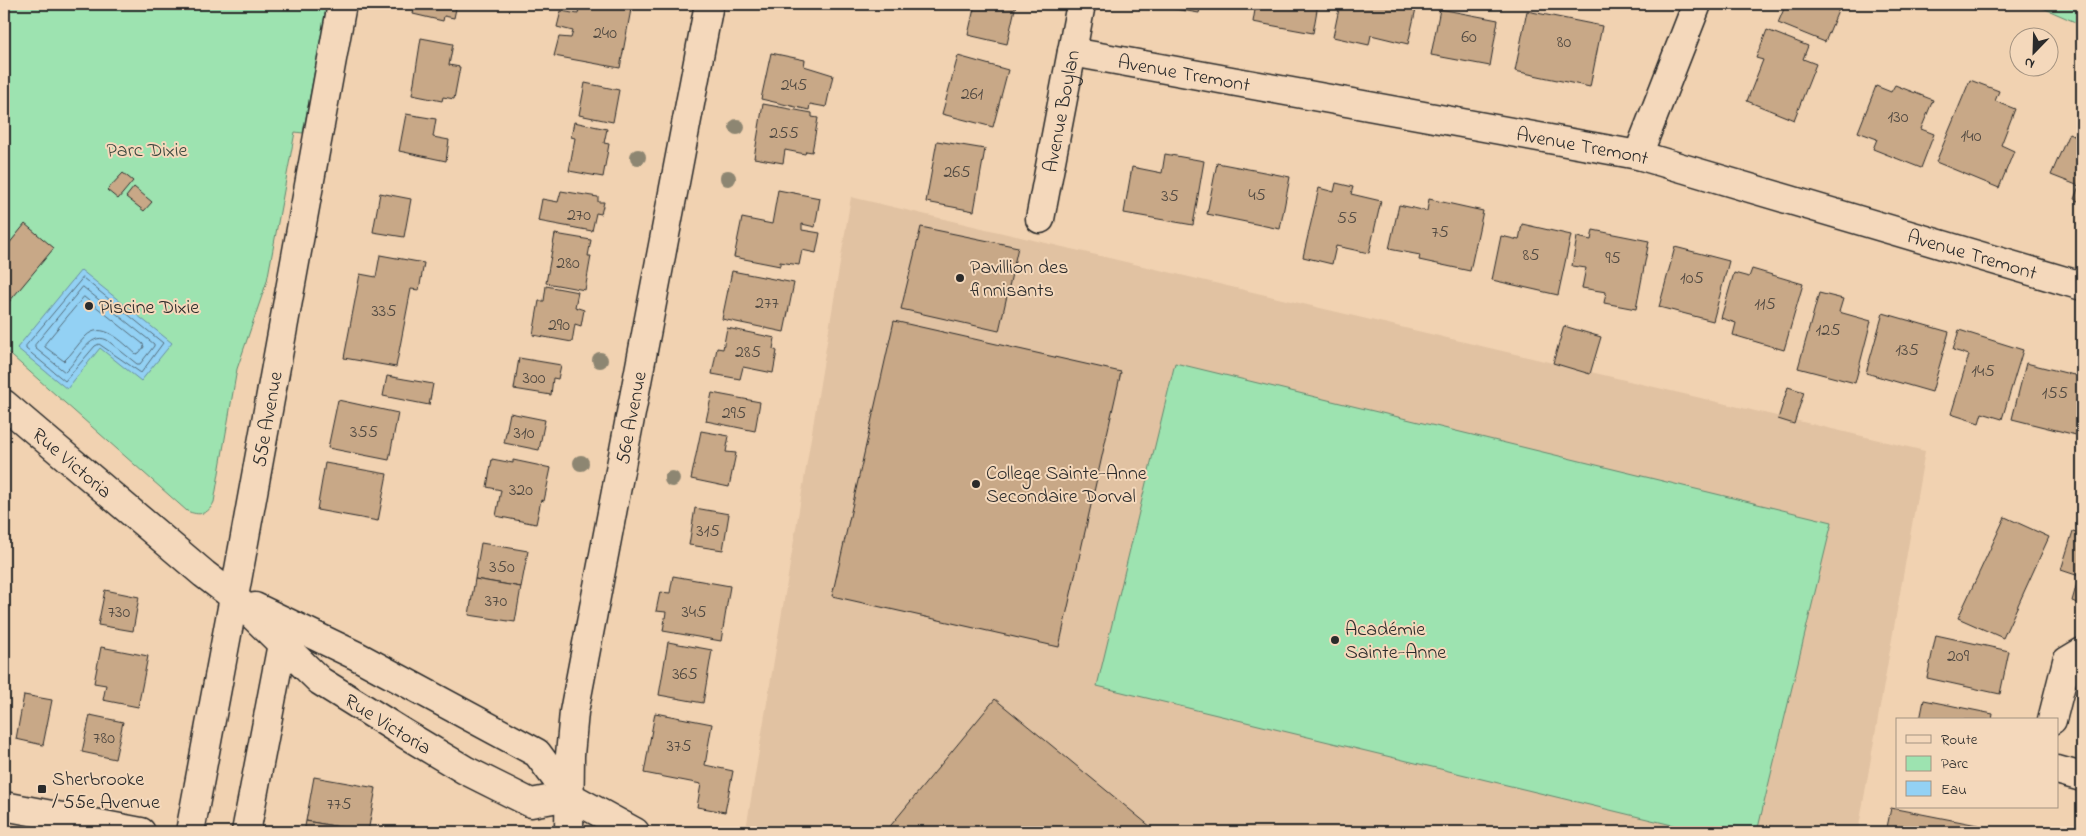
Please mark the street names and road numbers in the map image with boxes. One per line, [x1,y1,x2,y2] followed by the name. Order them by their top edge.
[1037,48,1089,175] street label: Avenue Boylan
[1115,49,1253,101] street label: Avenue Tremont
[1514,121,1652,174] street label: Avenue Tremont
[1903,223,2040,289] street label: Avenue Tremont
[246,369,292,470] street label: 55e Avenue
[610,369,656,467] street label: 56e Avenue
[25,422,117,507] street label: Rue Victoria
[338,688,436,763] street label: Rue Victoria

